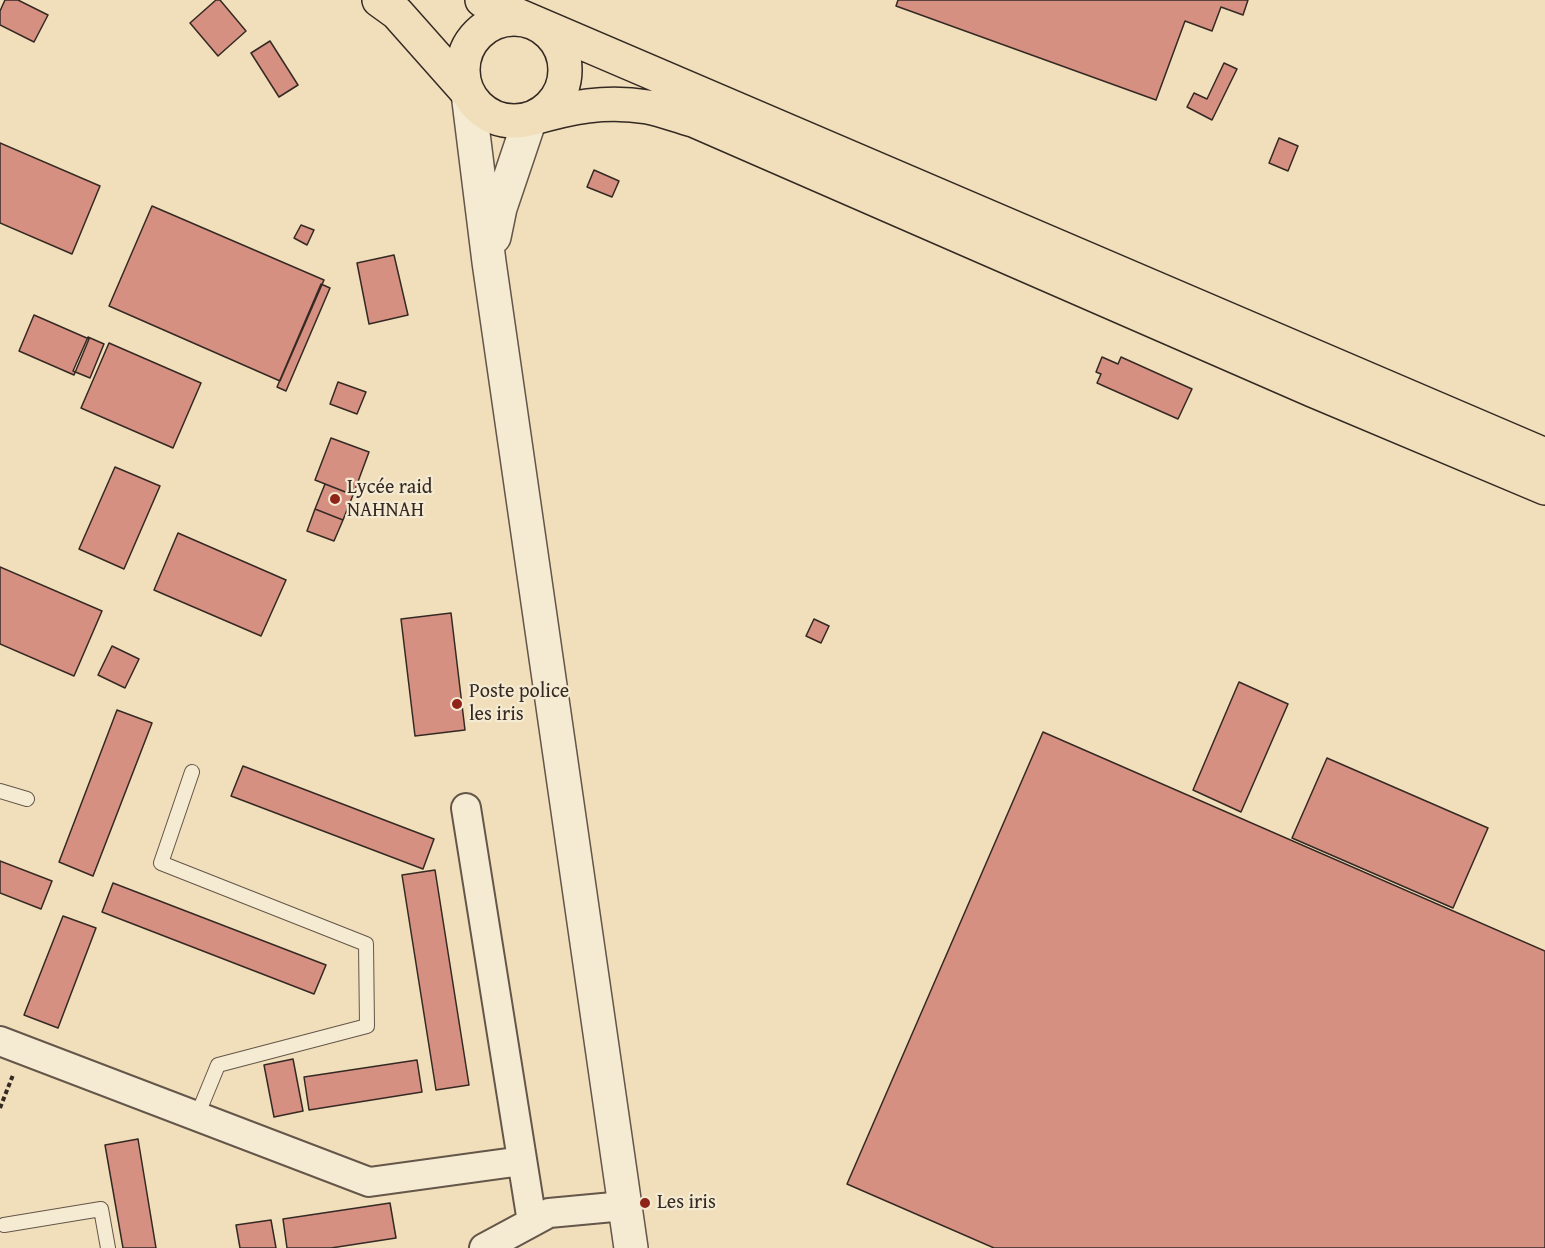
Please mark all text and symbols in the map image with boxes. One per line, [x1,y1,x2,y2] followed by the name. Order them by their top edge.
[347,476,433,523] place label: Lycée raid NAHNAH
[328,492,342,506] marker: Lycée raid NAHNAH
[469,680,569,727] place label: Poste police les iris
[450,697,464,711] marker: Poste police les iris
[657,1191,716,1215] place label: Les iris
[638,1196,652,1210] marker: Les iris

